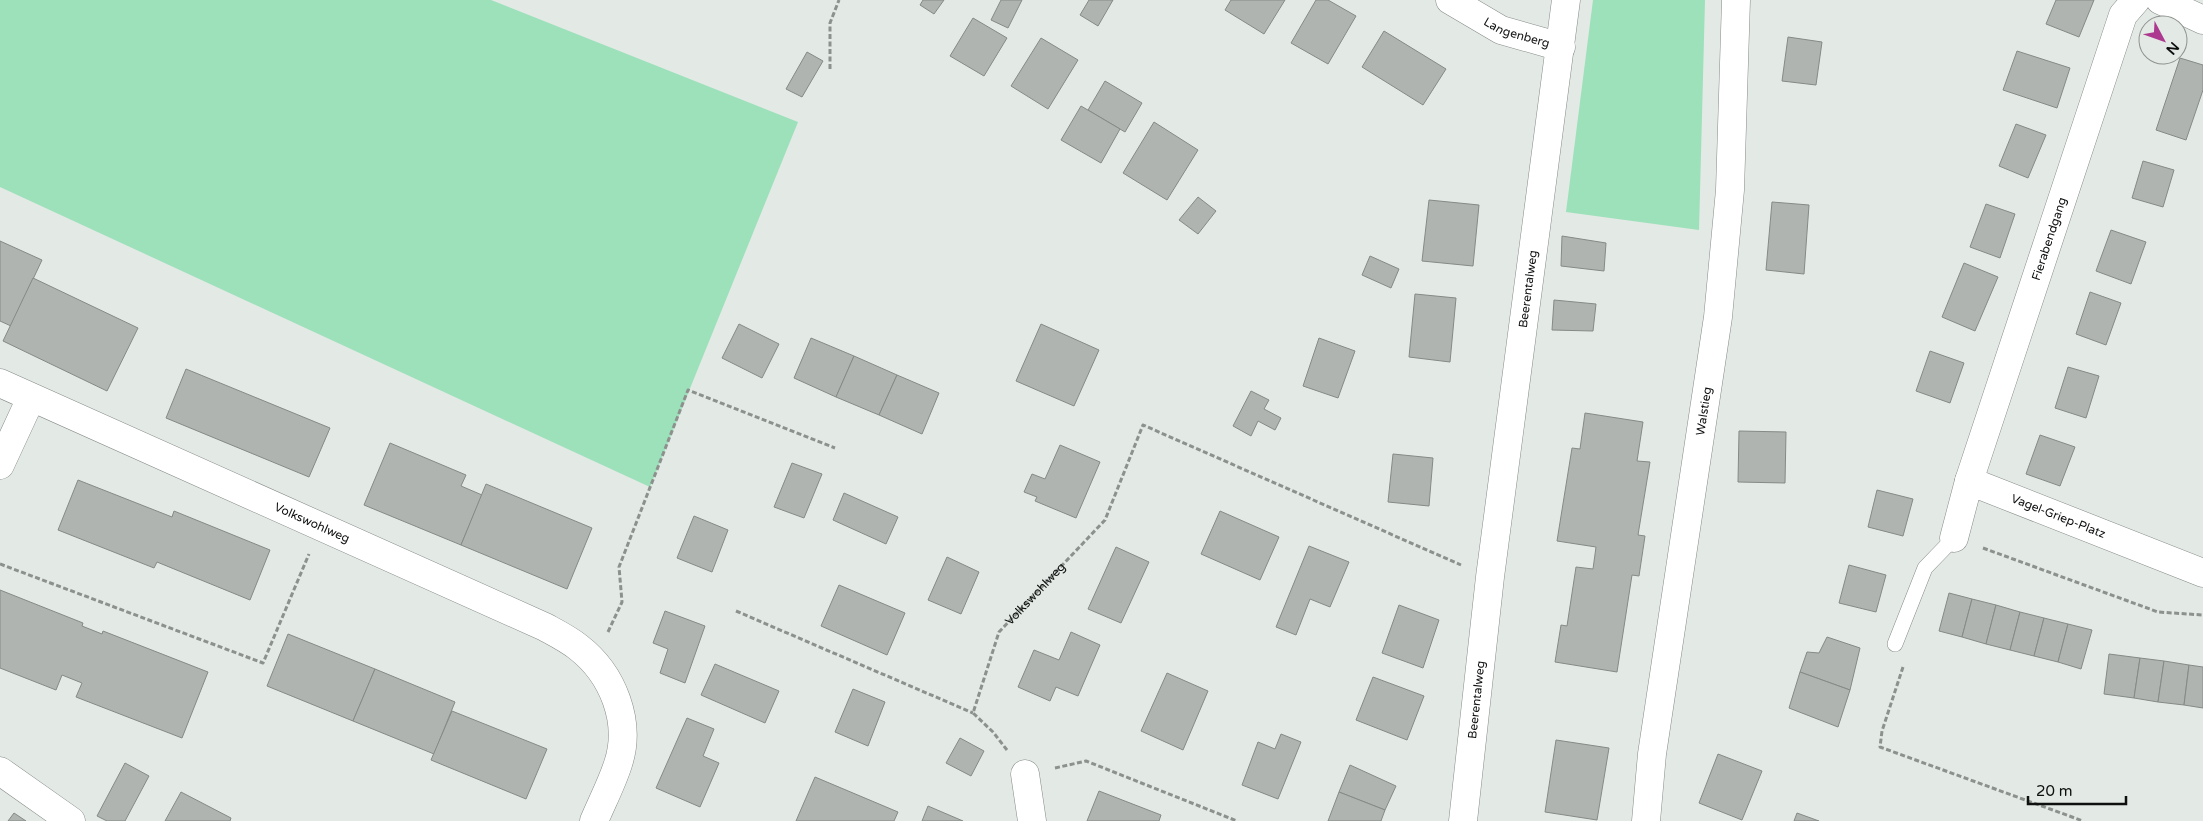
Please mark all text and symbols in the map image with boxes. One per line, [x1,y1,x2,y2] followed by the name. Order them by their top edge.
[1481,14,1551,50] street label: Langenberg
[2138,15,2188,65] north arrow
[2162,38,2183,58] text: N
[2029,195,2069,282] street label: Fierabendgang
[1516,249,1540,329] street label: Beerentalweg
[1693,386,1714,436] street label: Walstieg
[2009,491,2108,541] street label: Vagel-Griep-Platz
[272,500,352,546] street label: Volkswohlweg
[1002,560,1068,628] street label: Volkswohlweg
[1465,660,1488,739] street label: Beerentalweg
[2028,774,2126,806] scale bar
[2036,782,2073,800] text: 20 m

